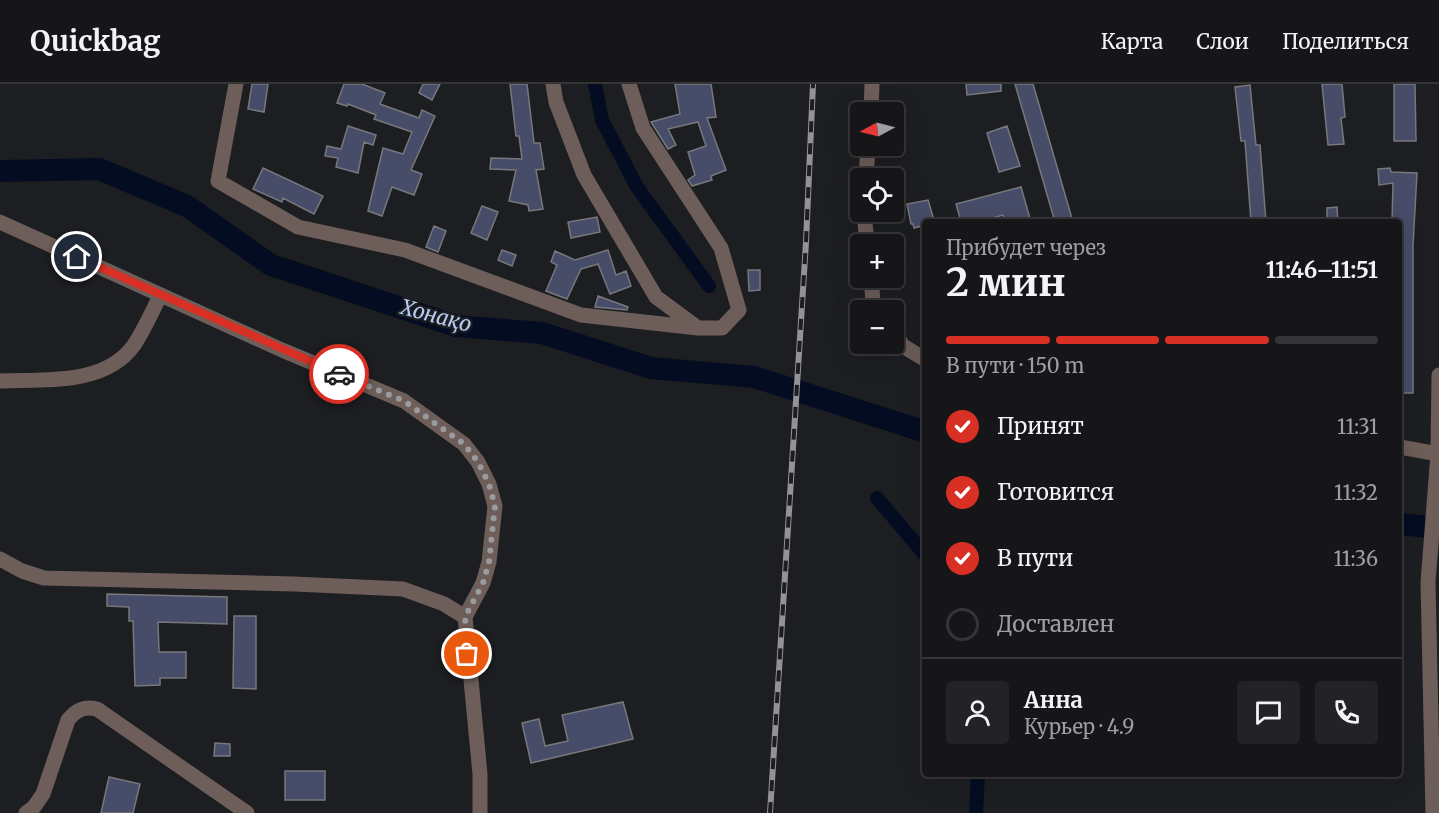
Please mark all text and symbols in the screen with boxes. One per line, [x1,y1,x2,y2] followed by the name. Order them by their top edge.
[30,23,161,59] text: Quickbag
[1101,28,1163,55] text: Карта
[1196,28,1249,55] text: Слои
[1282,28,1409,55] text: Поделиться
[850,102,904,156] north arrow
[850,102,904,354] map controls
[850,168,904,222] button: locate
[51,231,102,282] pin
[850,234,904,288] button: +
[946,235,1106,260] text: Прибудет через
[60,240,93,273] icon: home
[1266,256,1378,284] text: 11:46–11:51
[946,258,1066,307] text: 2 мин
[397,293,475,338] water label: Хонақо
[850,300,904,354] button: −
[309,344,369,404] courier
[946,353,1084,378] text: В пути · 150 m
[323,358,356,391] icon: car
[946,410,979,443] icon: check
[997,412,1084,440] text: Принят
[1337,414,1378,439] text: 11:31
[946,476,979,509] icon: check
[997,478,1114,506] text: Готовится
[1334,480,1378,505] text: 11:32
[946,542,979,575] icon: check
[997,544,1073,572] text: В пути
[1333,546,1378,571] text: 11:36
[997,610,1114,638] text: Доставлен
[441,628,492,679] pin
[450,637,483,670] icon: bag
[946,681,1009,744] button: person
[1237,681,1300,744] button: chat
[1315,681,1378,744] button: phone
[1024,686,1083,714] text: Анна
[1024,714,1134,739] text: Курьер · 4.9

